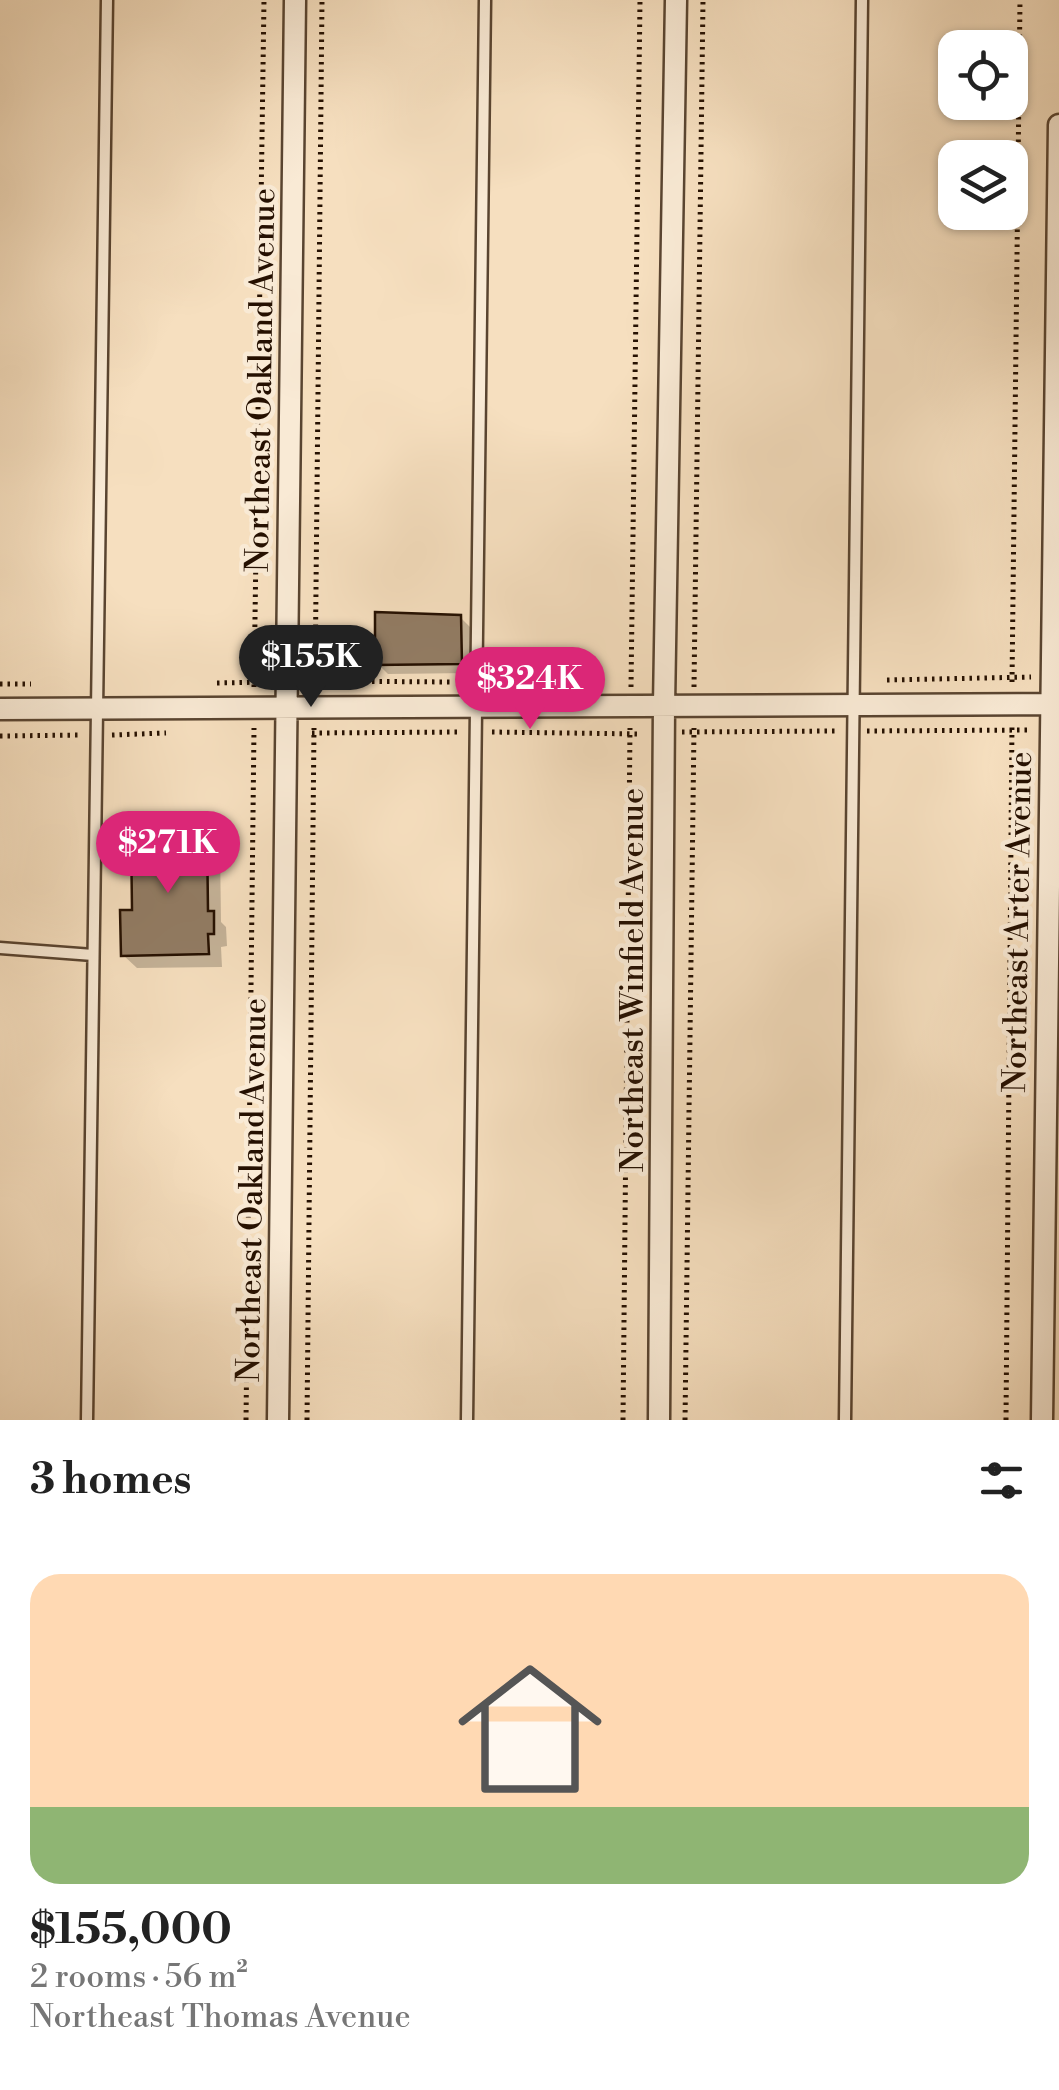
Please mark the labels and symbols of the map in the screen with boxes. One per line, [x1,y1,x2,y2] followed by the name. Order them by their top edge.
[238,188,284,573] street label: Northeast Oakland Avenue
[241,625,381,710] pin: $155K
[460,647,600,732] pin: $324K
[995,751,1041,1093] street label: Northeast Arter Avenue
[613,788,653,1172] street label: Northeast Winfield Avenue
[98,811,238,896] pin: $271K
[229,998,275,1383] street label: Northeast Oakland Avenue

